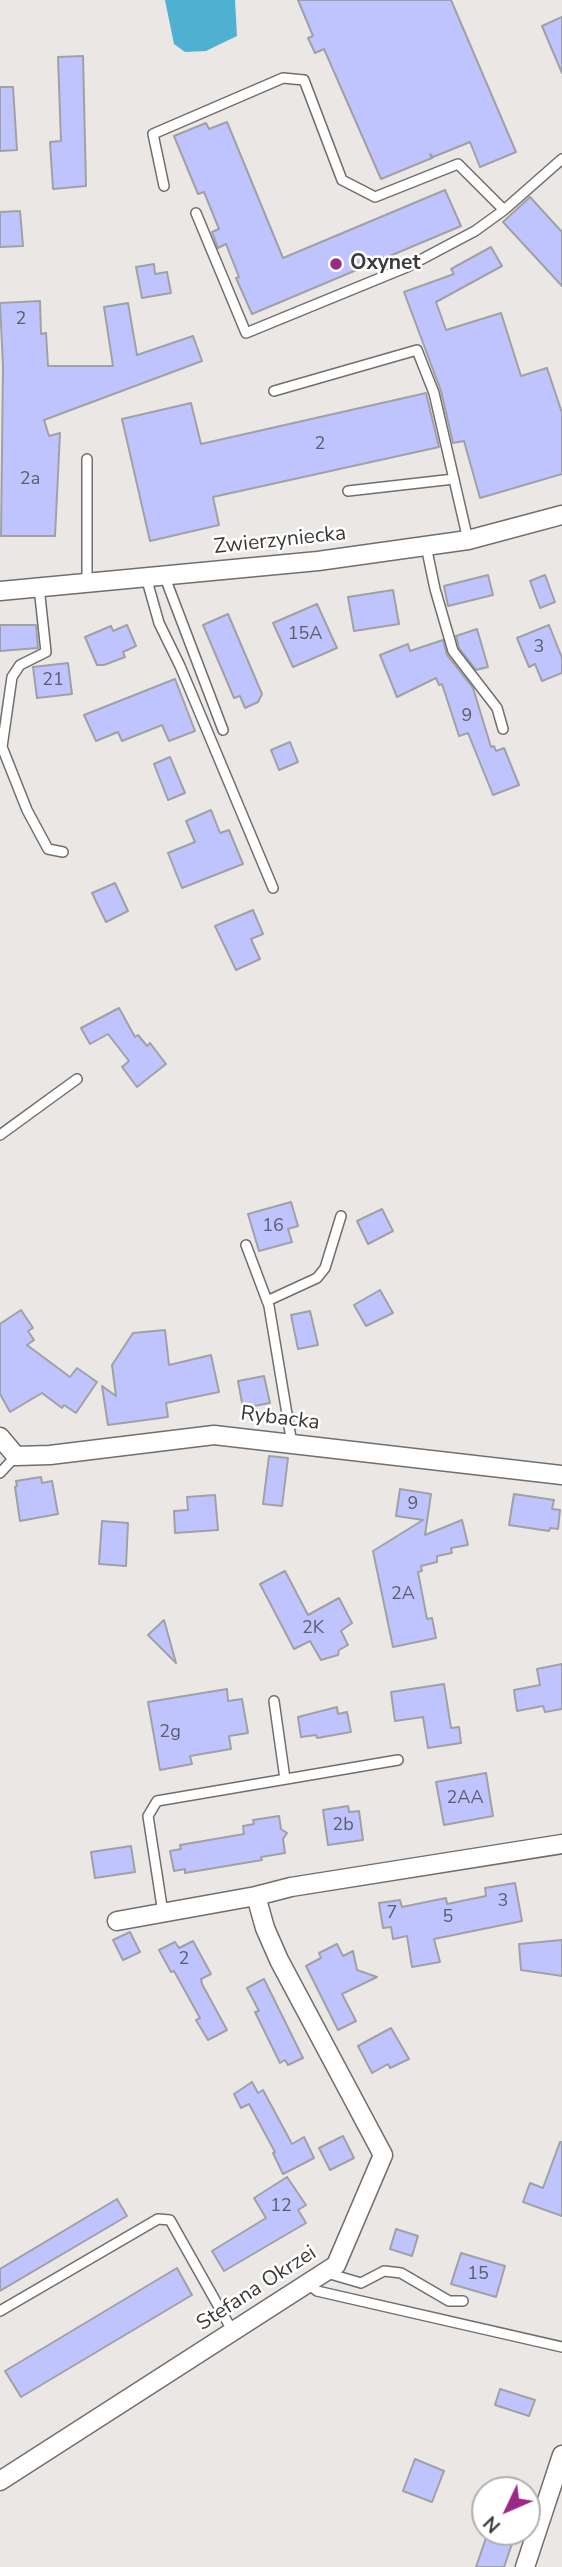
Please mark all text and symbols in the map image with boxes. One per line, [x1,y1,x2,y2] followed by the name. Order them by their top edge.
[350,251,420,277] place label: Oxynet
[328,256,344,272] marker: Oxynet
[16,309,26,331] house number: 2
[315,434,325,456] house number: 2
[20,469,40,491] house number: 2a
[213,522,347,560] street label: Zwierzyniecka
[288,624,322,646] house number: 15A
[534,637,544,659] house number: 3
[42,670,64,692] house number: 21
[462,706,472,728] house number: 9
[262,1216,284,1238] house number: 16
[239,1402,321,1436] street label: Rybacka
[408,1494,418,1516] house number: 9
[391,1584,415,1606] house number: 2A
[302,1618,324,1640] house number: 2K
[159,1722,181,1744] house number: 2g
[446,1788,484,1810] house number: 2AA
[332,1815,354,1837] house number: 2b
[498,1891,508,1913] house number: 3
[387,1903,397,1925] house number: 7
[443,1907,453,1929] house number: 5
[179,1949,189,1971] house number: 2
[270,2196,292,2218] house number: 12
[192,2241,322,2337] street label: Stefana Okrzei
[467,2264,489,2286] house number: 15
[471,2476,541,2546] north arrow
[478,2510,507,2538] text: N

